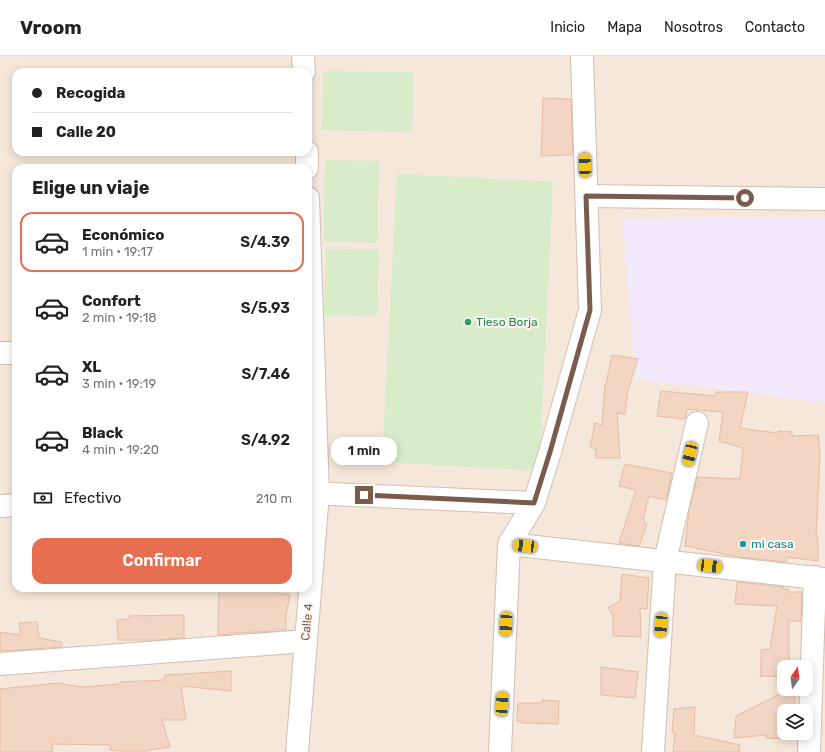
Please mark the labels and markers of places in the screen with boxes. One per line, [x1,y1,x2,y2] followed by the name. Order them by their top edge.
[476,315,538,329] place label: Tieso Borja
[463,317,473,327] marker: Tieso Borja
[751,537,794,551] place label: mi casa
[738,539,748,549] marker: mi casa

